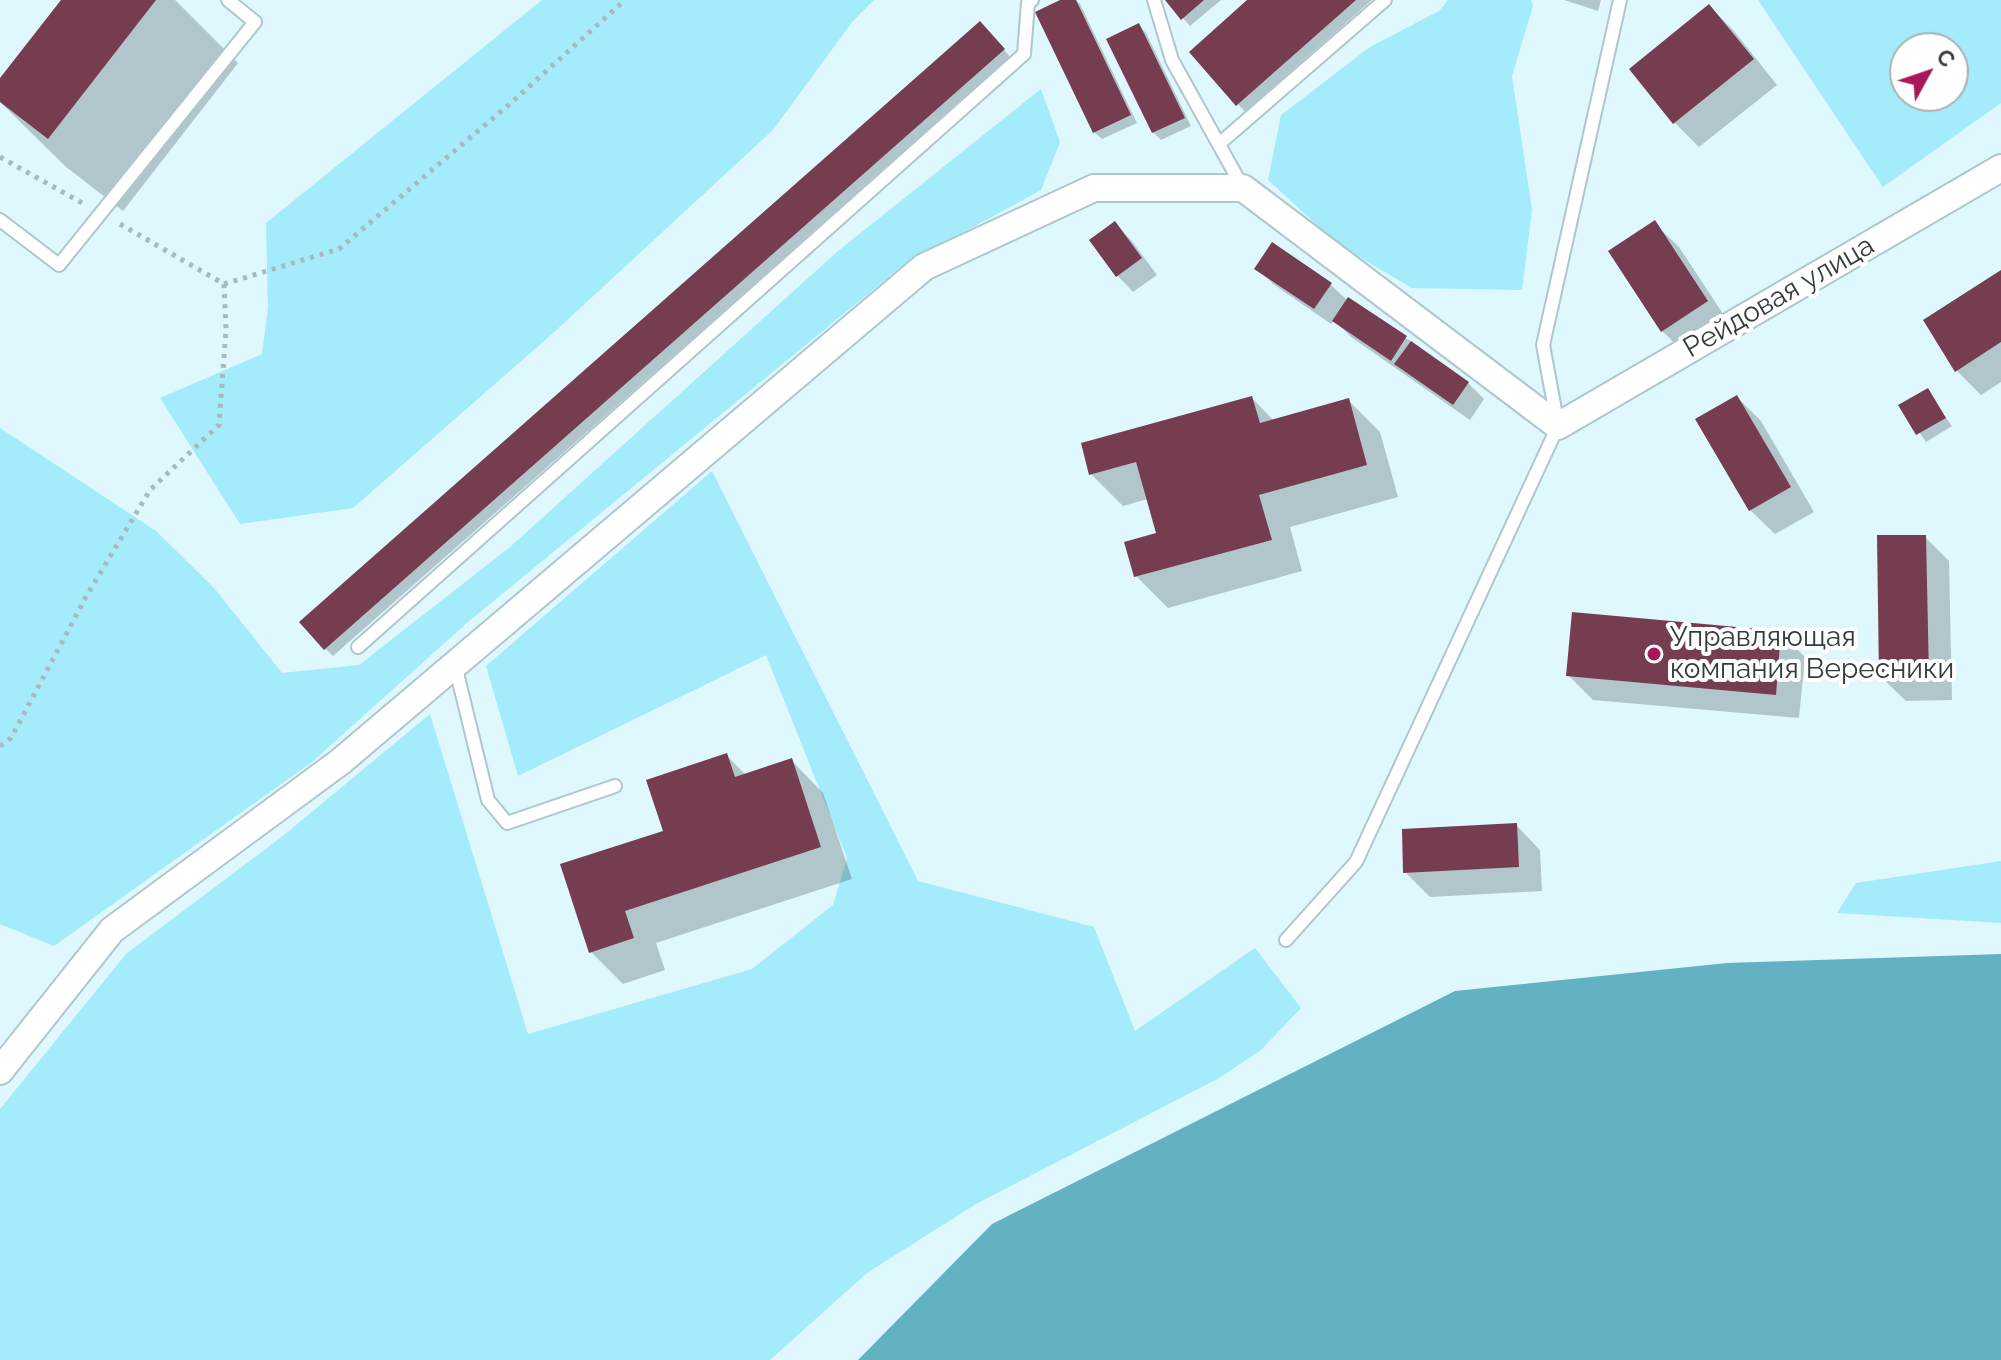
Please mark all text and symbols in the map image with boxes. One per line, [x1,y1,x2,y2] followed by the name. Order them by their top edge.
[1889,32,1969,112] north arrow
[1931,44,1961,72] text: С
[1678,229,1880,365] street label: Рейдовая улица
[1670,621,1954,687] place label: Управляющая компания Вересники
[1645,645,1663,663] marker: Управляющая компания Вересники

